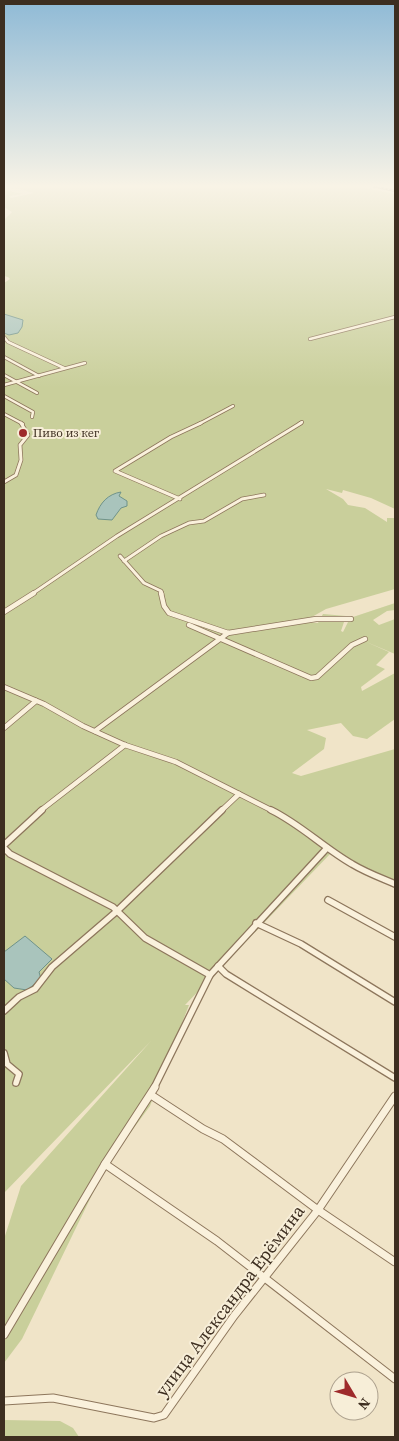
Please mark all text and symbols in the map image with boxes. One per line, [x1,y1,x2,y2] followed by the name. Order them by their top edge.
[33,425,100,441] place label: Пиво из кег
[17,427,29,439] marker: Пиво из кег
[149,1199,311,1402] street label: улица Александра Ерёмина
[329,1371,379,1421] north arrow
[353,1394,375,1414] text: N

